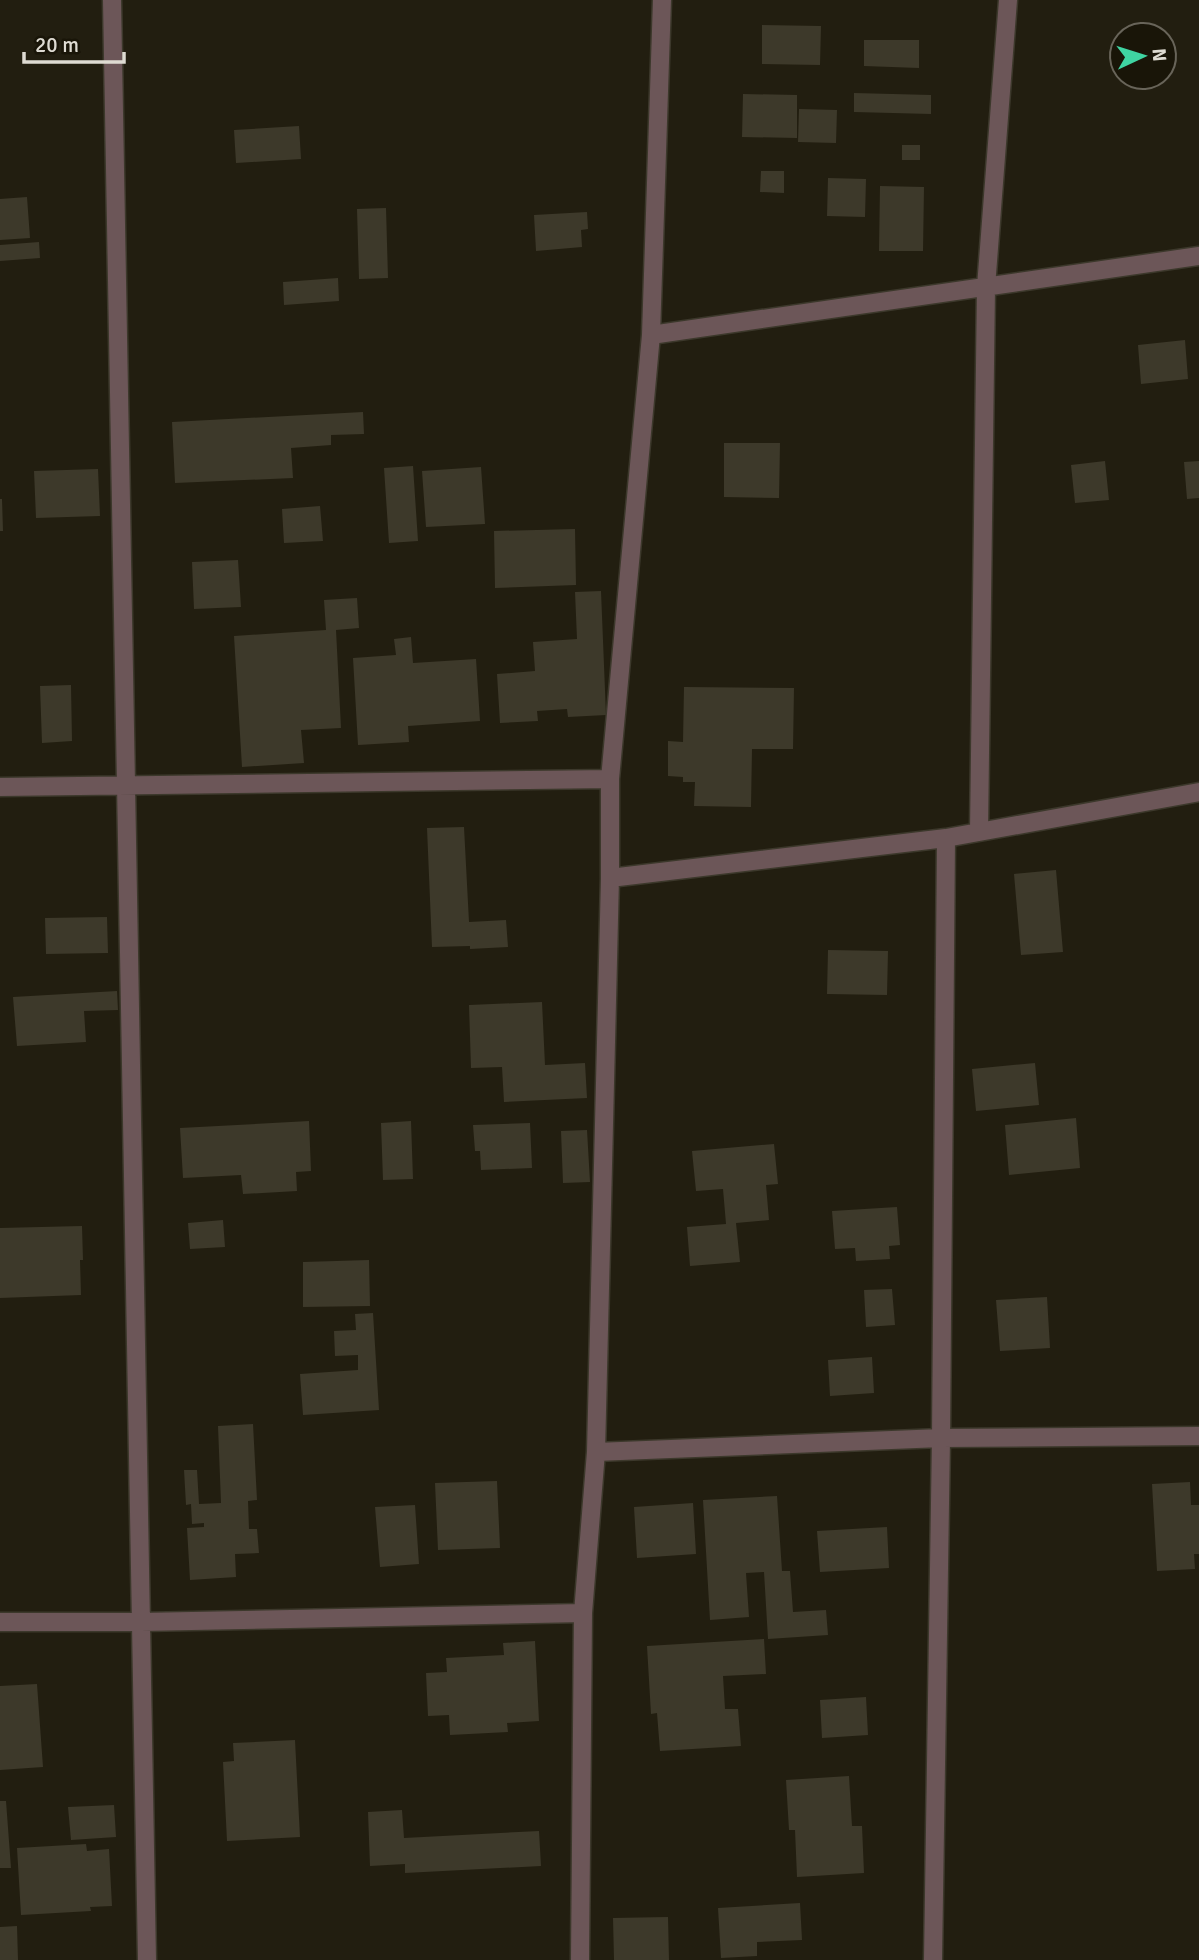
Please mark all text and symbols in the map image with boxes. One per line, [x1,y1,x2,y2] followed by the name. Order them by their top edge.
[24,21,124,65] scale bar
[1108,21,1178,91] north arrow
[35,32,79,58] text: 20 m
[1147,47,1171,62] text: N

